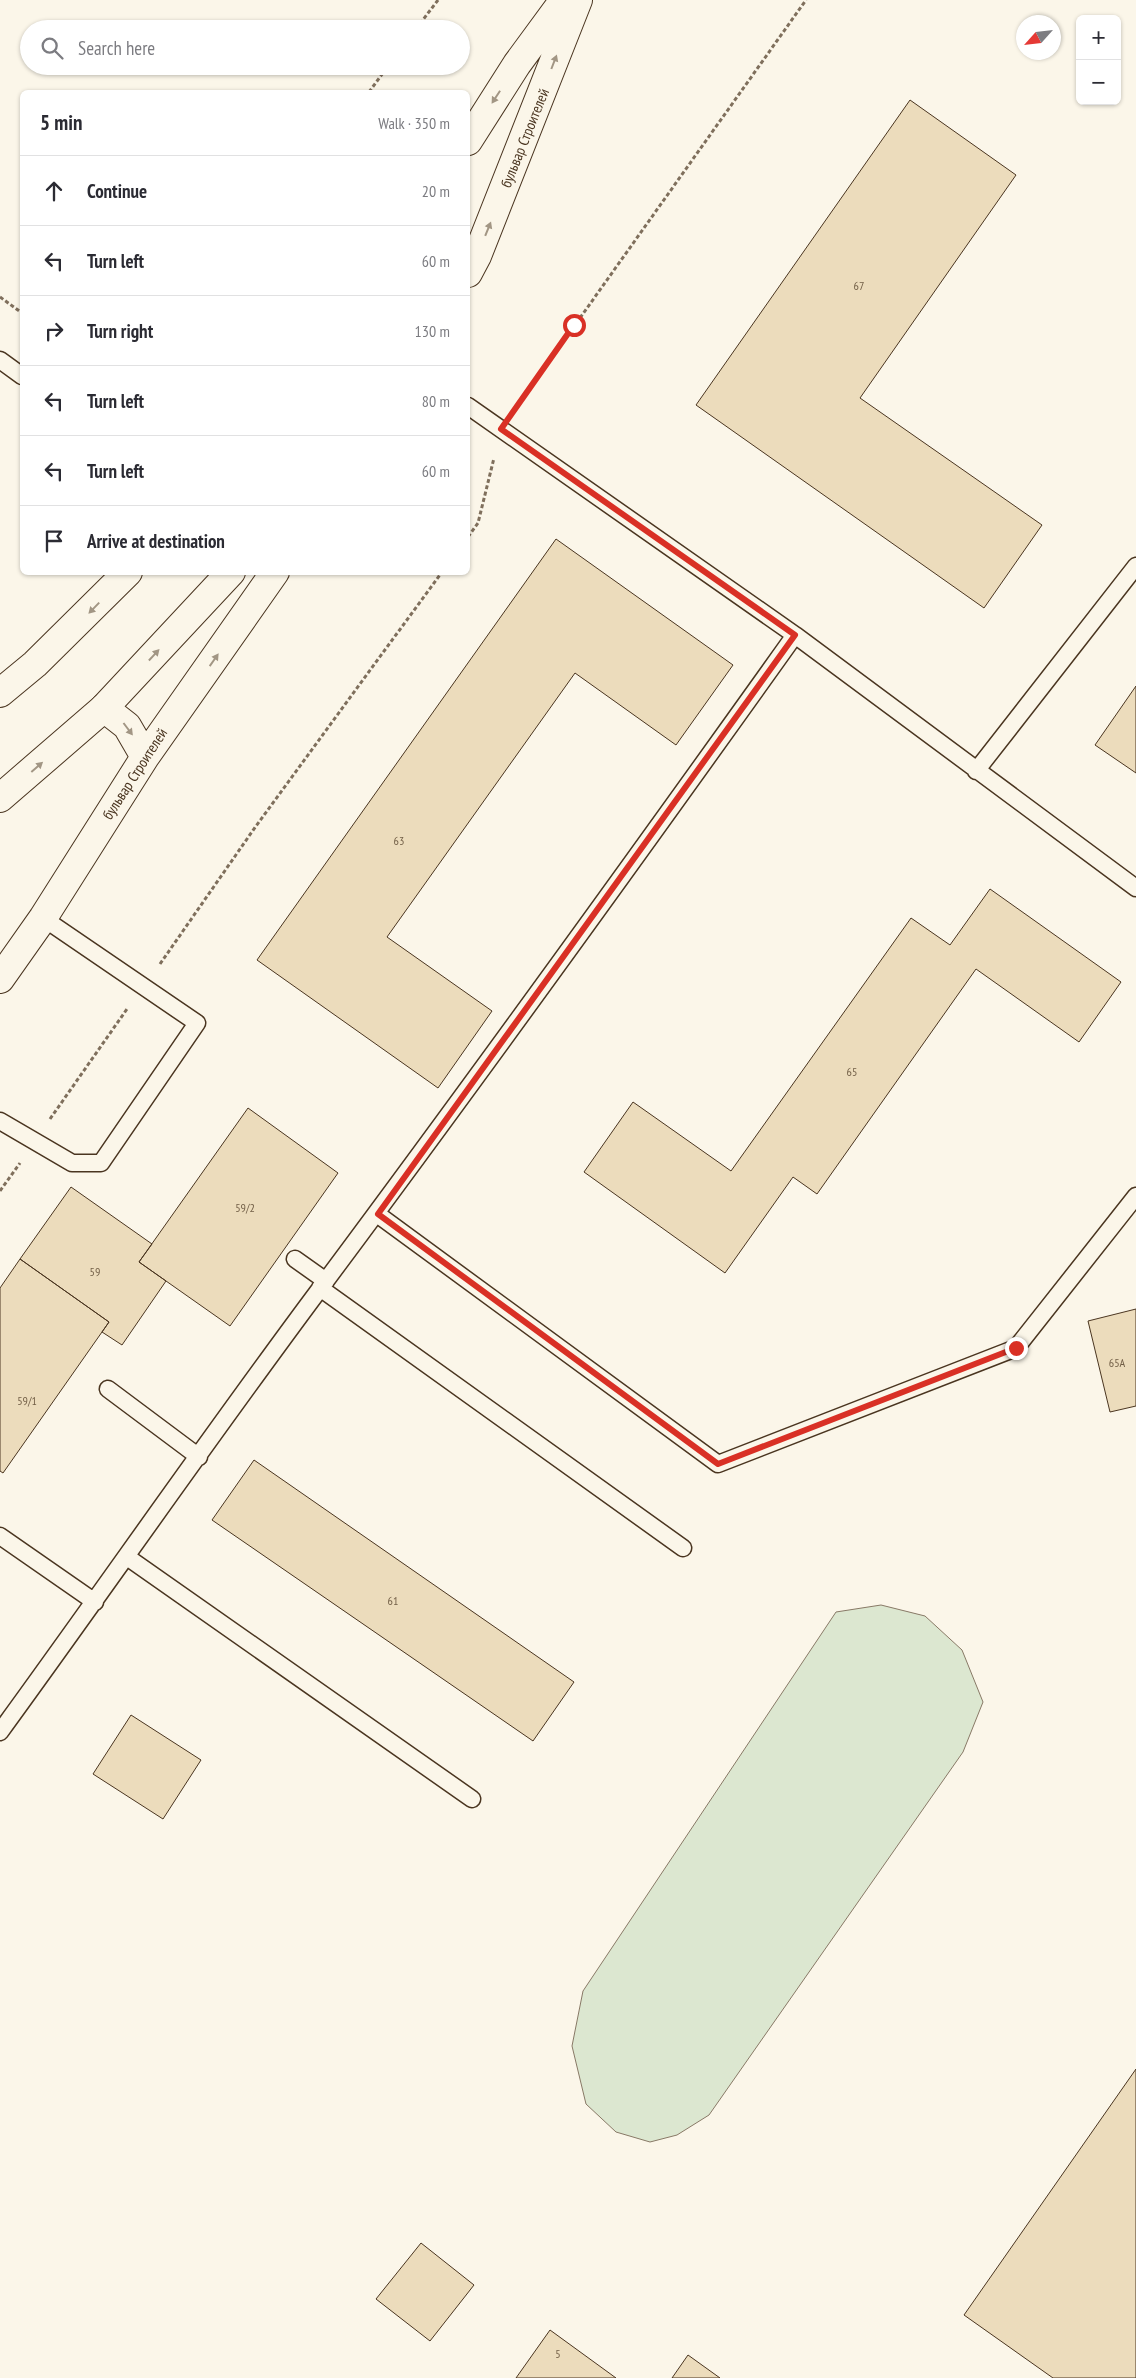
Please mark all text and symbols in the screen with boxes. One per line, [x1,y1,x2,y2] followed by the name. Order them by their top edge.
[1016,15,1061,60] north arrow
[1076,15,1121,105] map controls
[1076,15,1121,60] button: +
[20,20,470,75] search box
[38,34,66,62] icon: search
[78,36,155,60] text: Search here
[550,54,558,69] one-way arrow
[1076,60,1121,105] button: −
[496,85,553,190] street label: бульвар Строителей
[491,90,501,104] one-way arrow
[40,109,82,136] text: 5 min
[378,113,450,133] text: Walk · 350 m
[40,177,68,205] icon: ahead
[87,179,147,203] text: Continue
[422,181,450,201] text: 20 m
[484,221,492,236] one-way arrow
[40,247,68,275] icon: left
[87,249,144,273] text: Turn left
[422,251,450,271] text: 60 m
[854,278,864,293] house number: 67
[563,314,586,337] route start
[40,317,68,345] icon: right
[87,319,153,343] text: Turn right
[415,321,450,341] text: 130 m
[40,387,68,415] icon: left
[87,389,144,413] text: Turn left
[422,391,450,411] text: 80 m
[40,457,68,485] icon: left
[87,459,144,483] text: Turn left
[422,461,450,481] text: 60 m
[40,527,68,555] icon: arrive
[87,529,225,553] text: Arrive at destination
[88,601,100,613] one-way arrow
[148,649,160,661] one-way arrow
[209,653,219,667] one-way arrow
[123,723,133,736] one-way arrow
[98,724,171,823] street label: бульвар Строителей
[30,761,43,772] one-way arrow
[394,833,404,848] house number: 63
[847,1064,857,1079] house number: 65
[235,1200,255,1215] house number: 59/2
[90,1264,100,1279] house number: 59
[1005,1337,1028,1360] route end
[1109,1355,1126,1370] house number: 65А
[17,1393,37,1408] house number: 59/1
[388,1593,398,1608] house number: 61
[555,2346,561,2361] house number: 5

